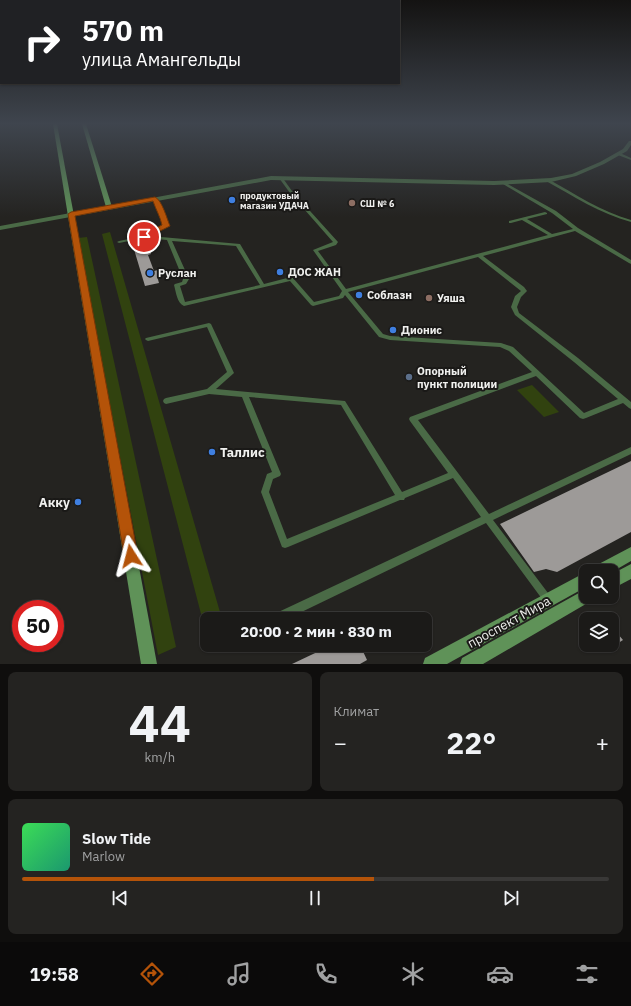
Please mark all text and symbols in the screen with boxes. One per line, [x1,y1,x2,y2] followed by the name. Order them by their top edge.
[82,12,164,49] text: 570 m
[16,16,68,68] icon: right
[82,48,241,71] text: улица Амангельды
[240,190,309,211] place label: продуктовый магазин УДАЧА
[227,195,237,205] marker: продуктовый магазин УДАЧА
[347,198,357,208] marker: СШ № 6
[360,198,395,209] place label: СШ № 6
[127,220,161,254] pin
[133,226,155,248] icon: arrive
[288,265,341,279] place label: ДОС ЖАН
[158,266,196,280] place label: Руслан
[275,267,285,277] marker: ДОС ЖАН
[145,268,155,278] marker: Руслан
[367,288,412,302] place label: Соблазн
[354,290,364,300] marker: Соблазн
[437,291,465,305] place label: Уяша
[424,293,434,303] marker: Уяша
[401,323,442,337] place label: Дионис
[388,325,398,335] marker: Дионис
[417,364,497,391] place label: Опорный пункт полиции
[404,372,414,382] marker: Опорный пункт полиции
[220,444,265,461] place label: Таллис
[207,447,217,457] marker: Таллис
[39,494,70,511] place label: Акку
[73,497,83,507] marker: Акку
[110,535,152,577] position arrow
[579,564,619,652] map controls
[579,564,619,604] button: search
[464,592,554,652] street label: проспект Мира
[12,600,64,652] speed limit sign: 50
[579,612,619,652] button: layers
[240,622,392,641] text: 20:00 · 2 мин · 830 m
[129,689,191,756] text: 44
[334,703,379,720] text: Климат
[446,723,496,762] text: 22°
[334,728,347,757] text: −
[596,728,609,757] text: +
[144,749,175,766] text: km/h
[82,829,151,848] text: Slow Tide
[82,848,125,865] text: Marlow
[109,887,131,909] icon: previous
[304,887,326,909] icon: pause
[500,887,522,909] icon: next
[138,960,166,988] icon: directions
[225,960,253,988] icon: music
[312,960,340,988] icon: phone
[399,960,427,988] icon: climate
[486,960,514,988] icon: car
[573,960,601,988] icon: filters
[30,963,79,986] text: 19:58

